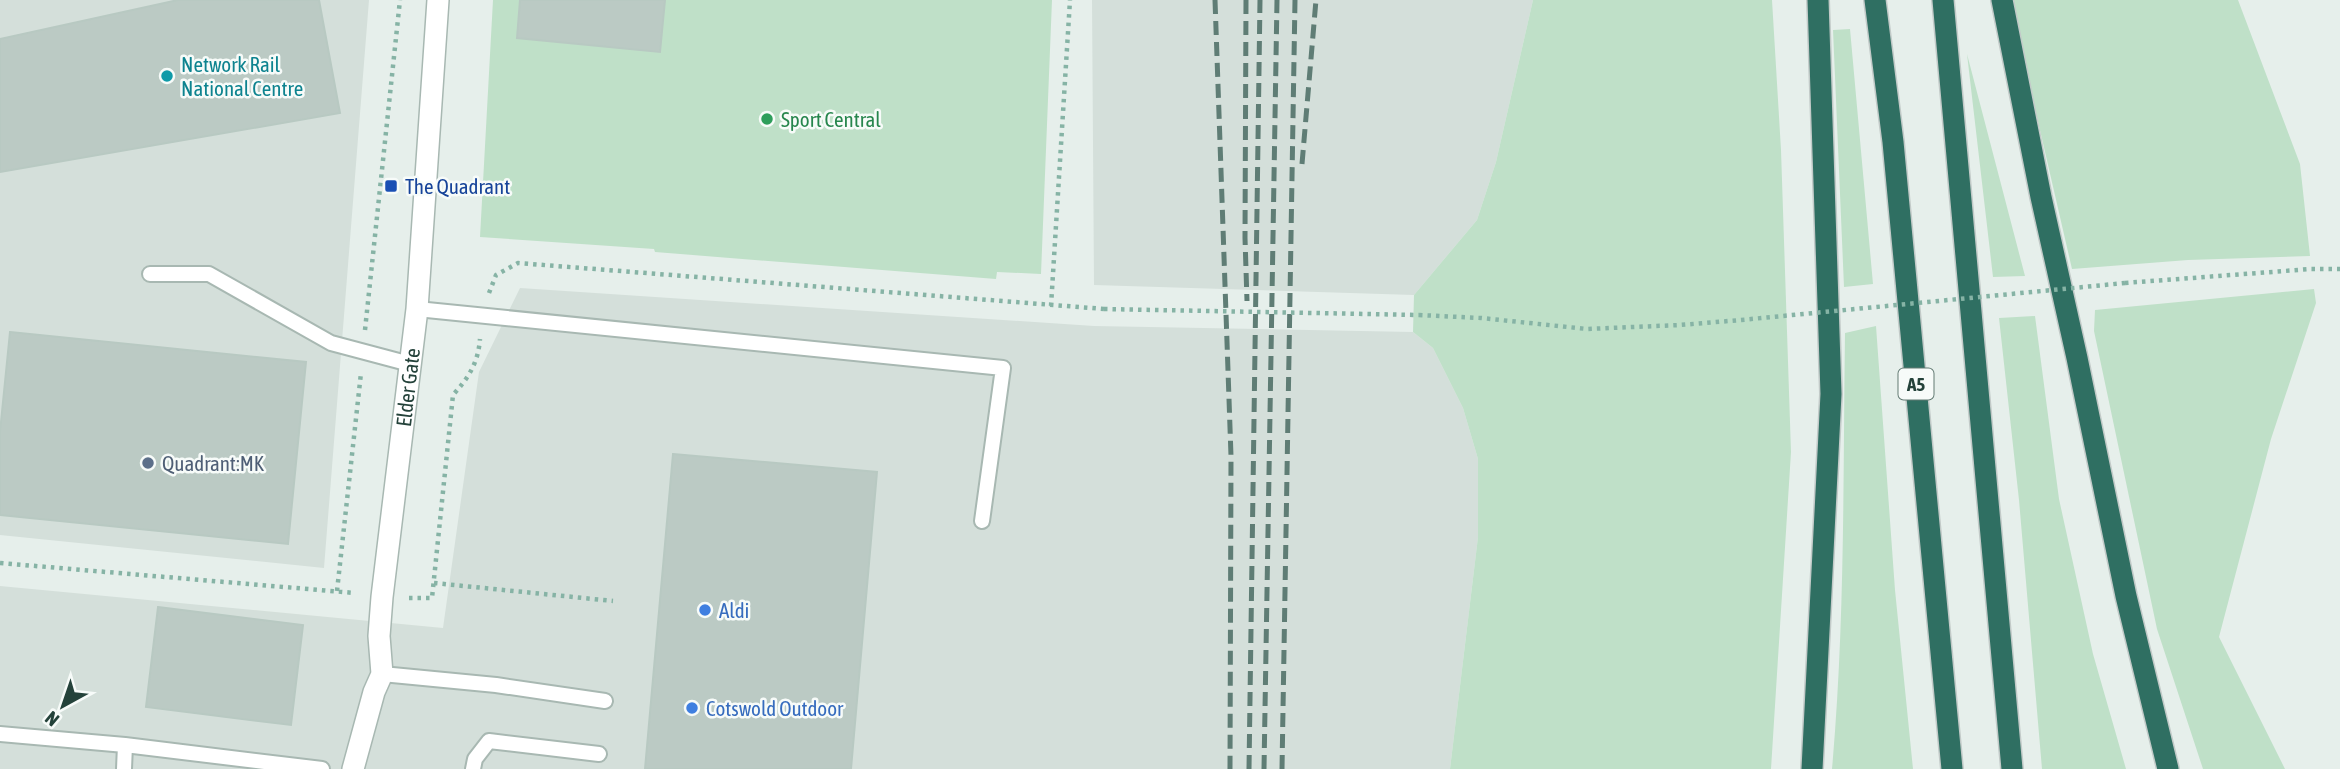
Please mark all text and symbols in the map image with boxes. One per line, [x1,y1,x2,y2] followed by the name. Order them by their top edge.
[181,52,303,100] place label: Network Rail National Centre
[159,68,175,84] marker: Network Rail National Centre
[781,107,881,131] place label: Sport Central
[759,111,775,127] marker: Sport Central
[405,174,510,198] place label: The Quadrant
[383,178,399,194] marker: The Quadrant
[391,347,424,428] street label: Elder Gate
[1898,368,1934,400] road number: A5
[162,451,265,475] place label: Quadrant:MK
[140,455,156,471] marker: Quadrant:MK
[719,598,749,622] place label: Aldi
[697,602,713,618] marker: Aldi
[28,671,98,741] north arrow
[706,696,844,720] place label: Cotswold Outdoor
[684,700,700,716] marker: Cotswold Outdoor
[41,707,63,731] text: N

